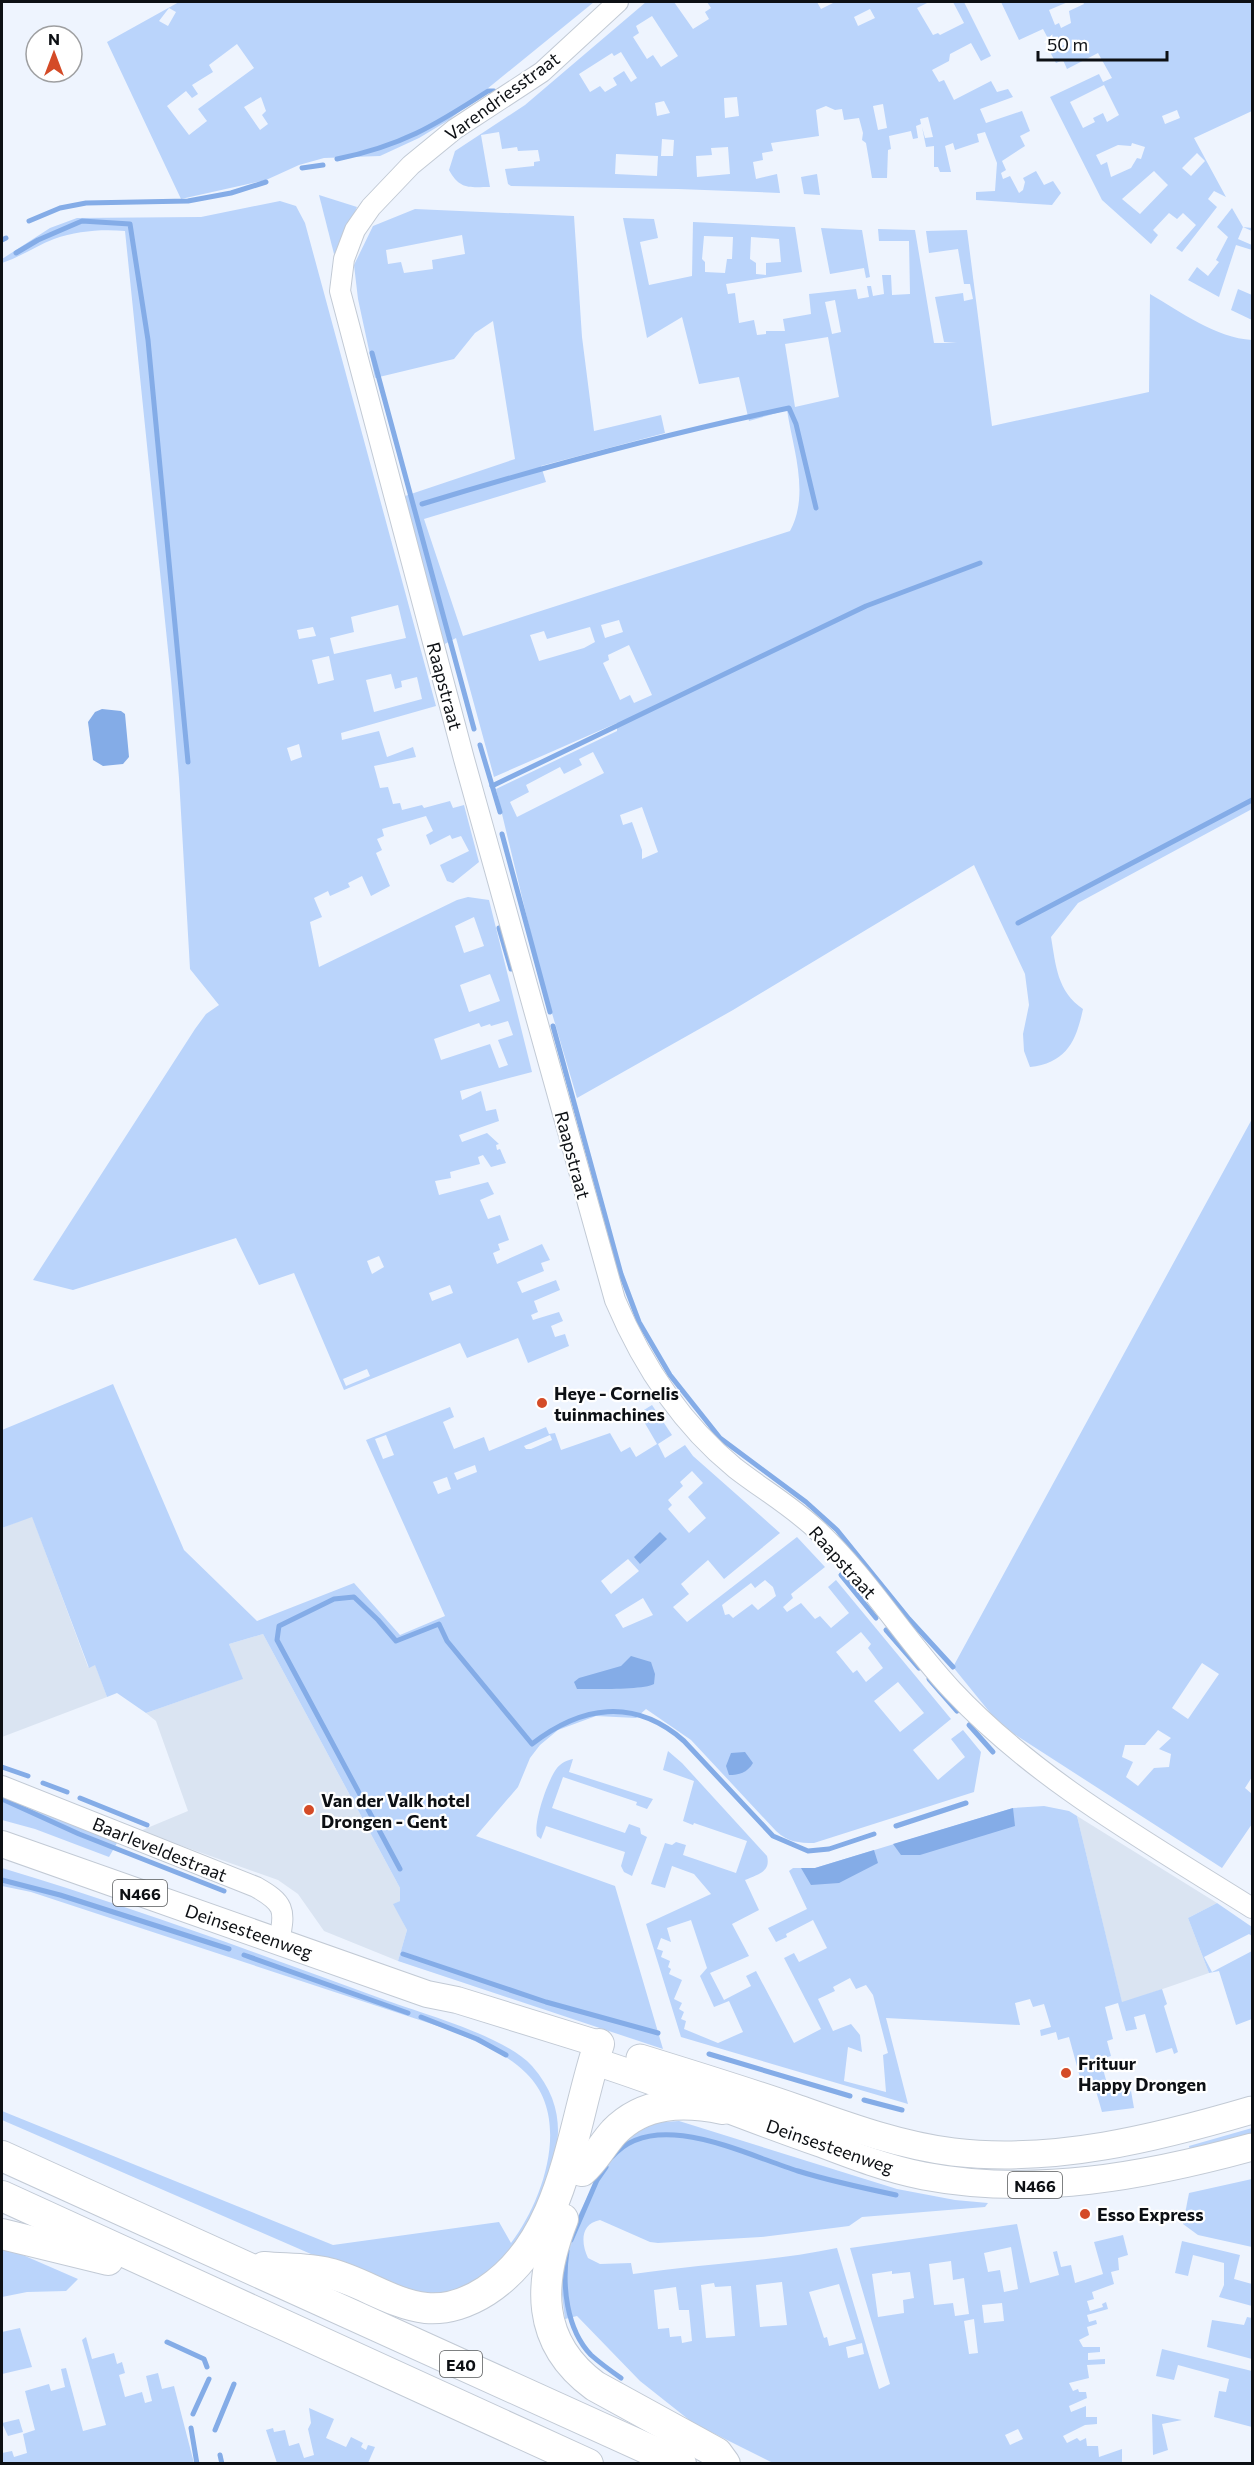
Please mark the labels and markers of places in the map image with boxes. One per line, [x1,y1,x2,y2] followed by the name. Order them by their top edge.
[554,1382,679,1425] place label: Heye - Cornelis tuinmachines
[535,1396,549,1410] marker: Heye - Cornelis tuinmachines
[321,1789,470,1832] place label: Van der Valk hotel Drongen - Gent
[302,1803,316,1817] marker: Van der Valk hotel Drongen - Gent
[1078,2052,1206,2095] place label: Frituur Happy Drongen
[1059,2066,1073,2080] marker: Frituur Happy Drongen
[1097,2203,1204,2225] place label: Esso Express
[1078,2207,1092,2221] marker: Esso Express

